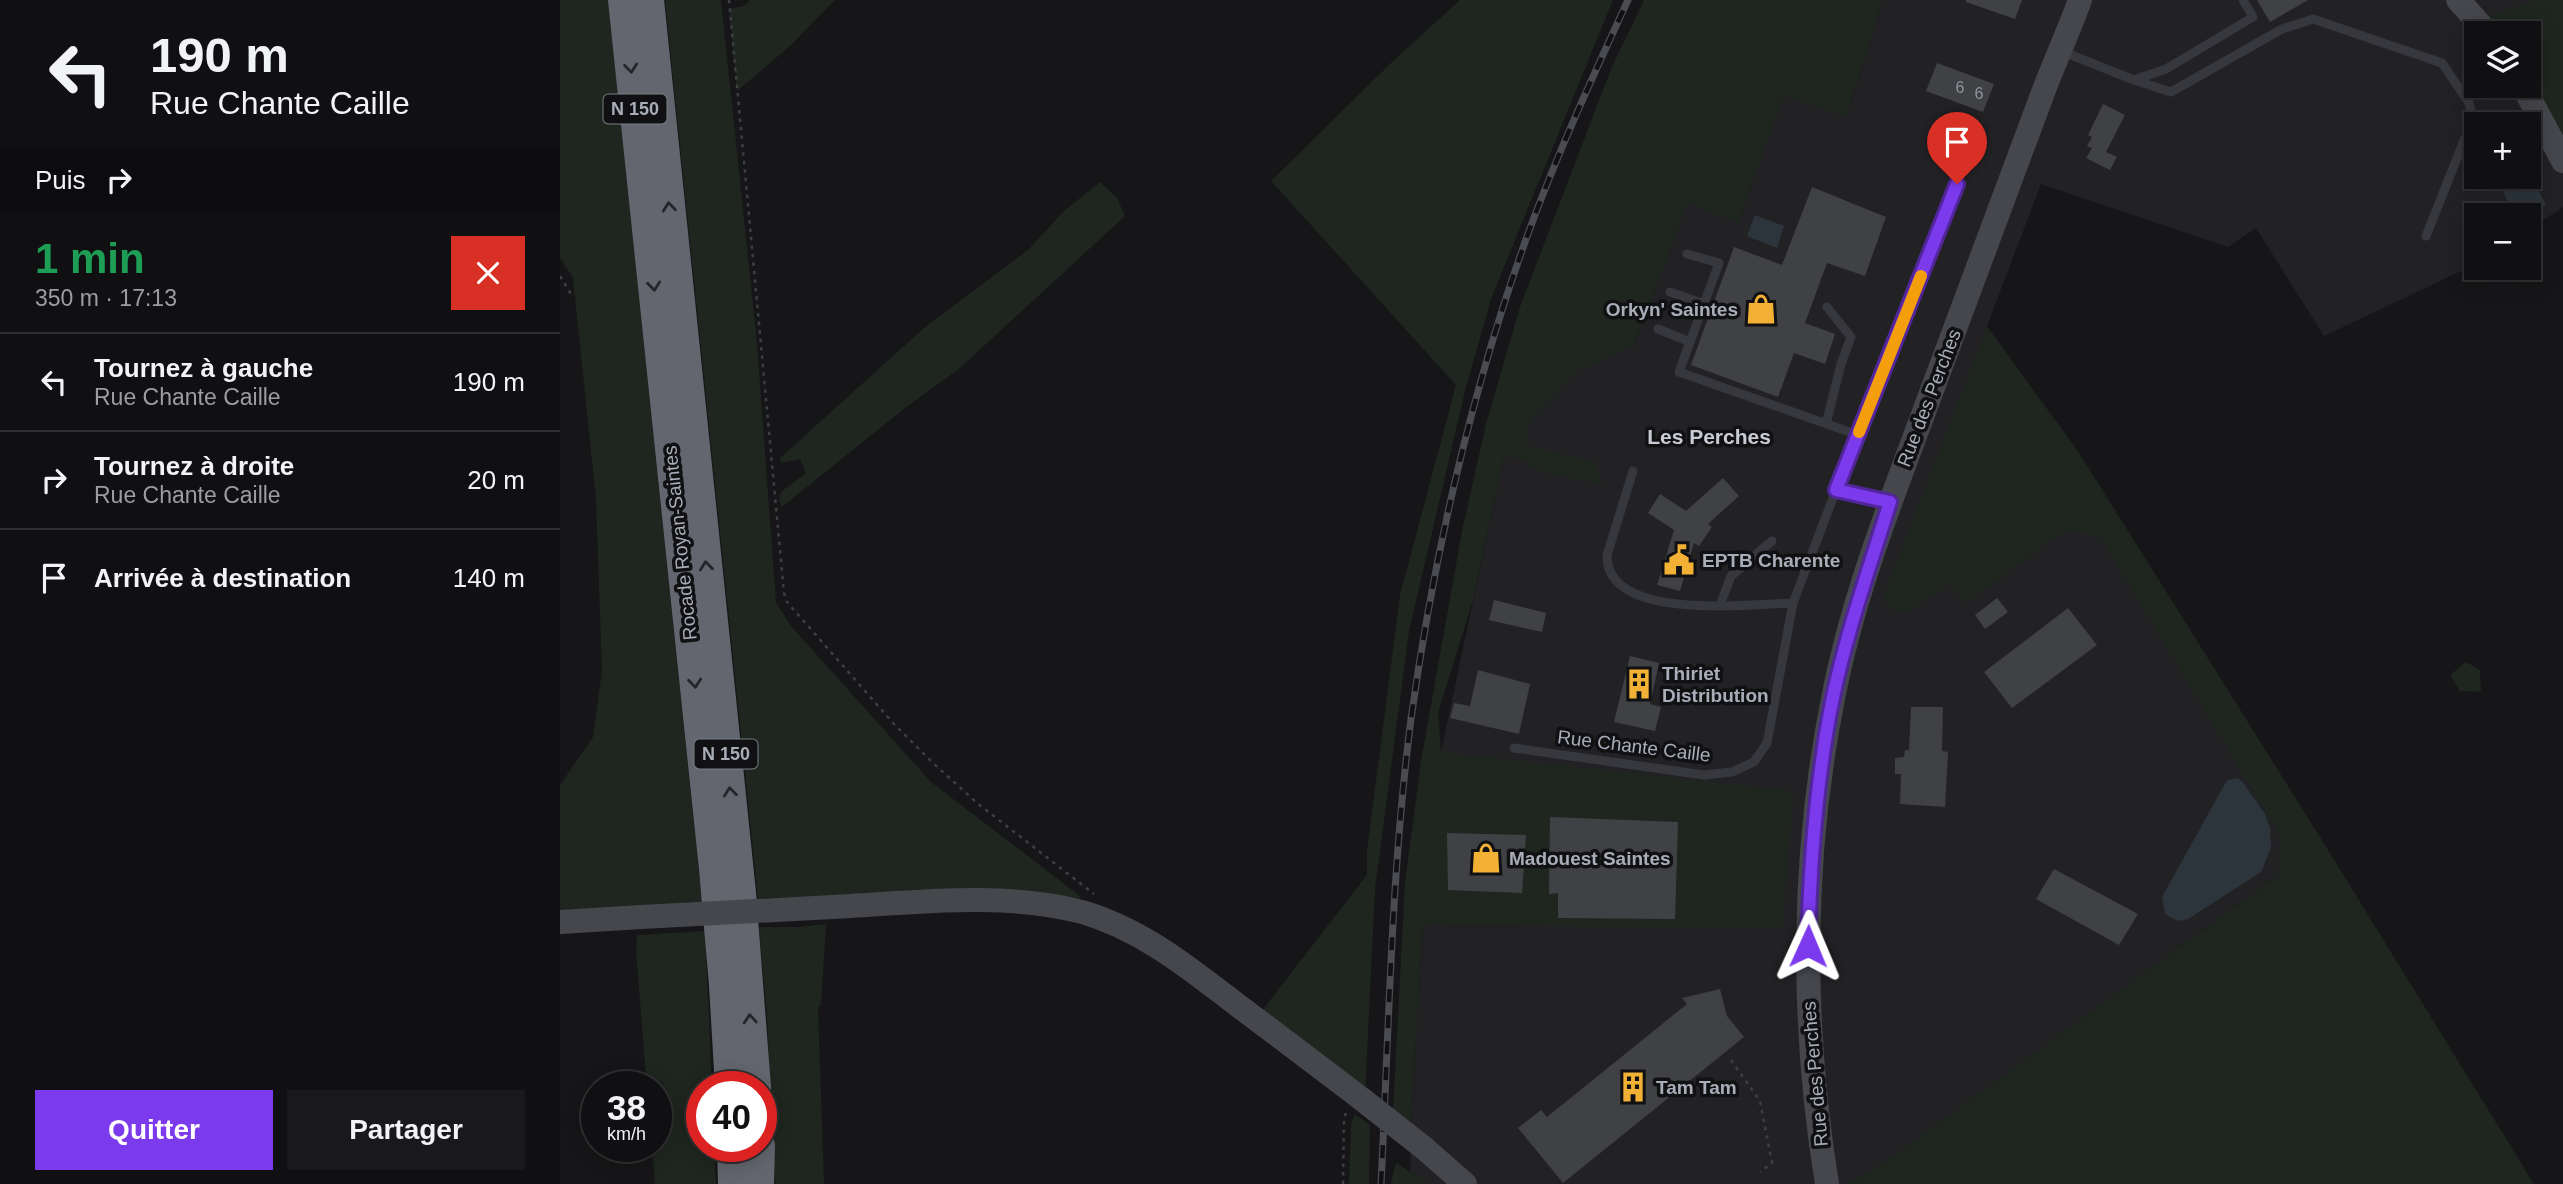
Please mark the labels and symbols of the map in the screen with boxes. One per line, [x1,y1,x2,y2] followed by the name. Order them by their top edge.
[623,63,638,74] one-way arrow
[1956,79,1965,96] house number: 6
[1975,85,1984,102] house number: 6
[603,94,666,124] road number: N 150
[1927,112,1987,184] pin
[662,201,677,212] one-way arrow
[646,280,661,292] one-way arrow
[1744,292,1778,326] shop icon: Orkyn' Saintes
[1606,299,1738,320] place label: Orkyn' Saintes
[1893,326,1965,470] street label: Rue des Perches
[1647,425,1771,448] district label: Les Perches
[659,445,701,641] street label: Rocade Royan-Saintes
[1662,543,1696,577] public building icon: EPTB Charente
[1702,550,1840,571] place label: EPTB Charente
[699,560,714,572] one-way arrow
[1662,663,1769,706] place label: Thiriet Distribution
[1622,667,1656,701] building icon: Thiriet Distribution
[687,677,702,688] one-way arrow
[1556,726,1712,766] street label: Rue Chante Caille
[694,740,758,768] road number: N 150
[723,786,738,797] one-way arrow
[1469,841,1503,875] shop icon: Madouest Saintes
[1509,848,1671,869] place label: Madouest Saintes
[1771,909,1845,983] position arrow
[1798,1000,1832,1148] street label: Rue des Perches
[742,1013,757,1024] one-way arrow
[1616,1070,1650,1104] building icon: Tam Tam
[686,1071,777,1162] speed limit sign: 40
[1656,1077,1737,1098] place label: Tam Tam

